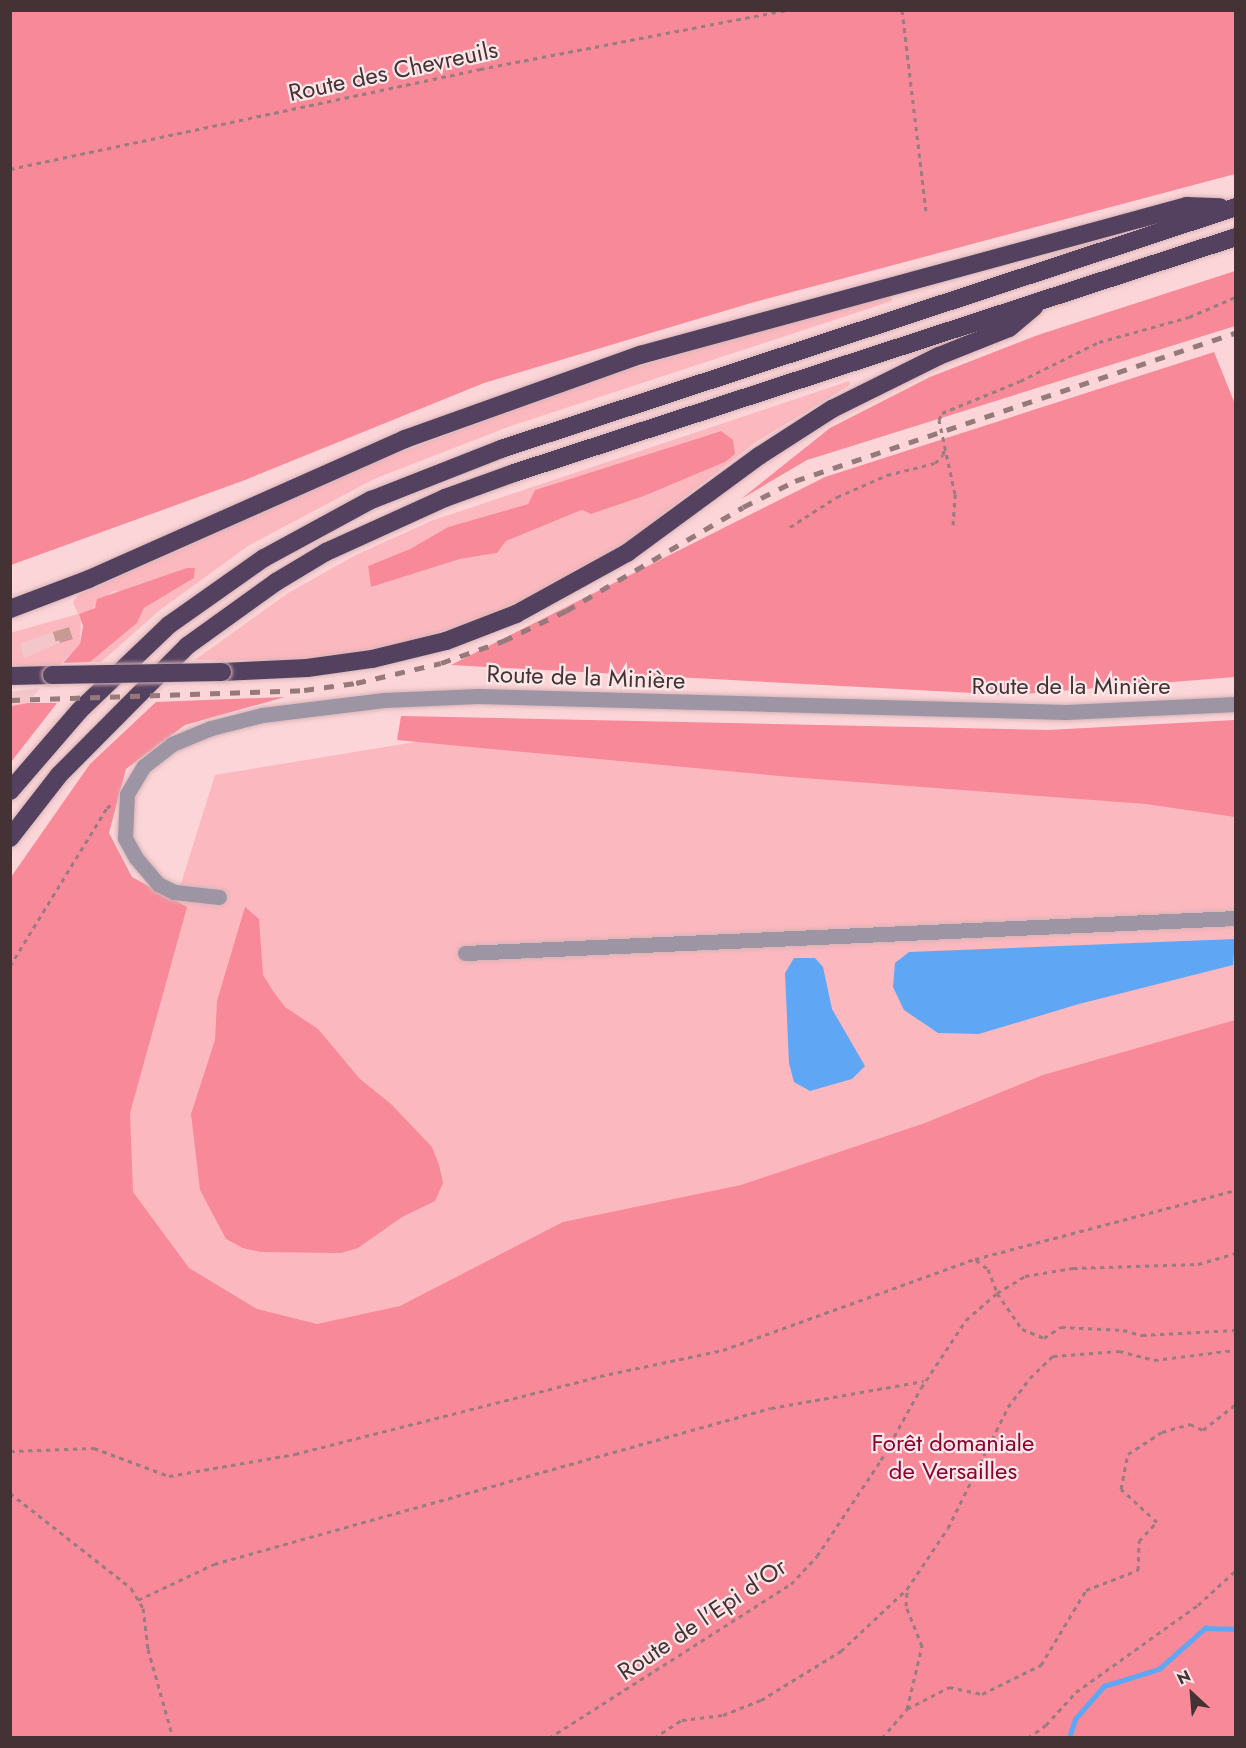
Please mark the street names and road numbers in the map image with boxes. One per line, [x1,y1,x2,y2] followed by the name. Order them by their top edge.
[286,35,500,107] street label: Route des Chevreuils
[486,659,686,695] street label: Route de la Minière
[971,672,1171,700] street label: Route de la Minière
[612,1552,792,1686] street label: Route de l'Epi d'Or

